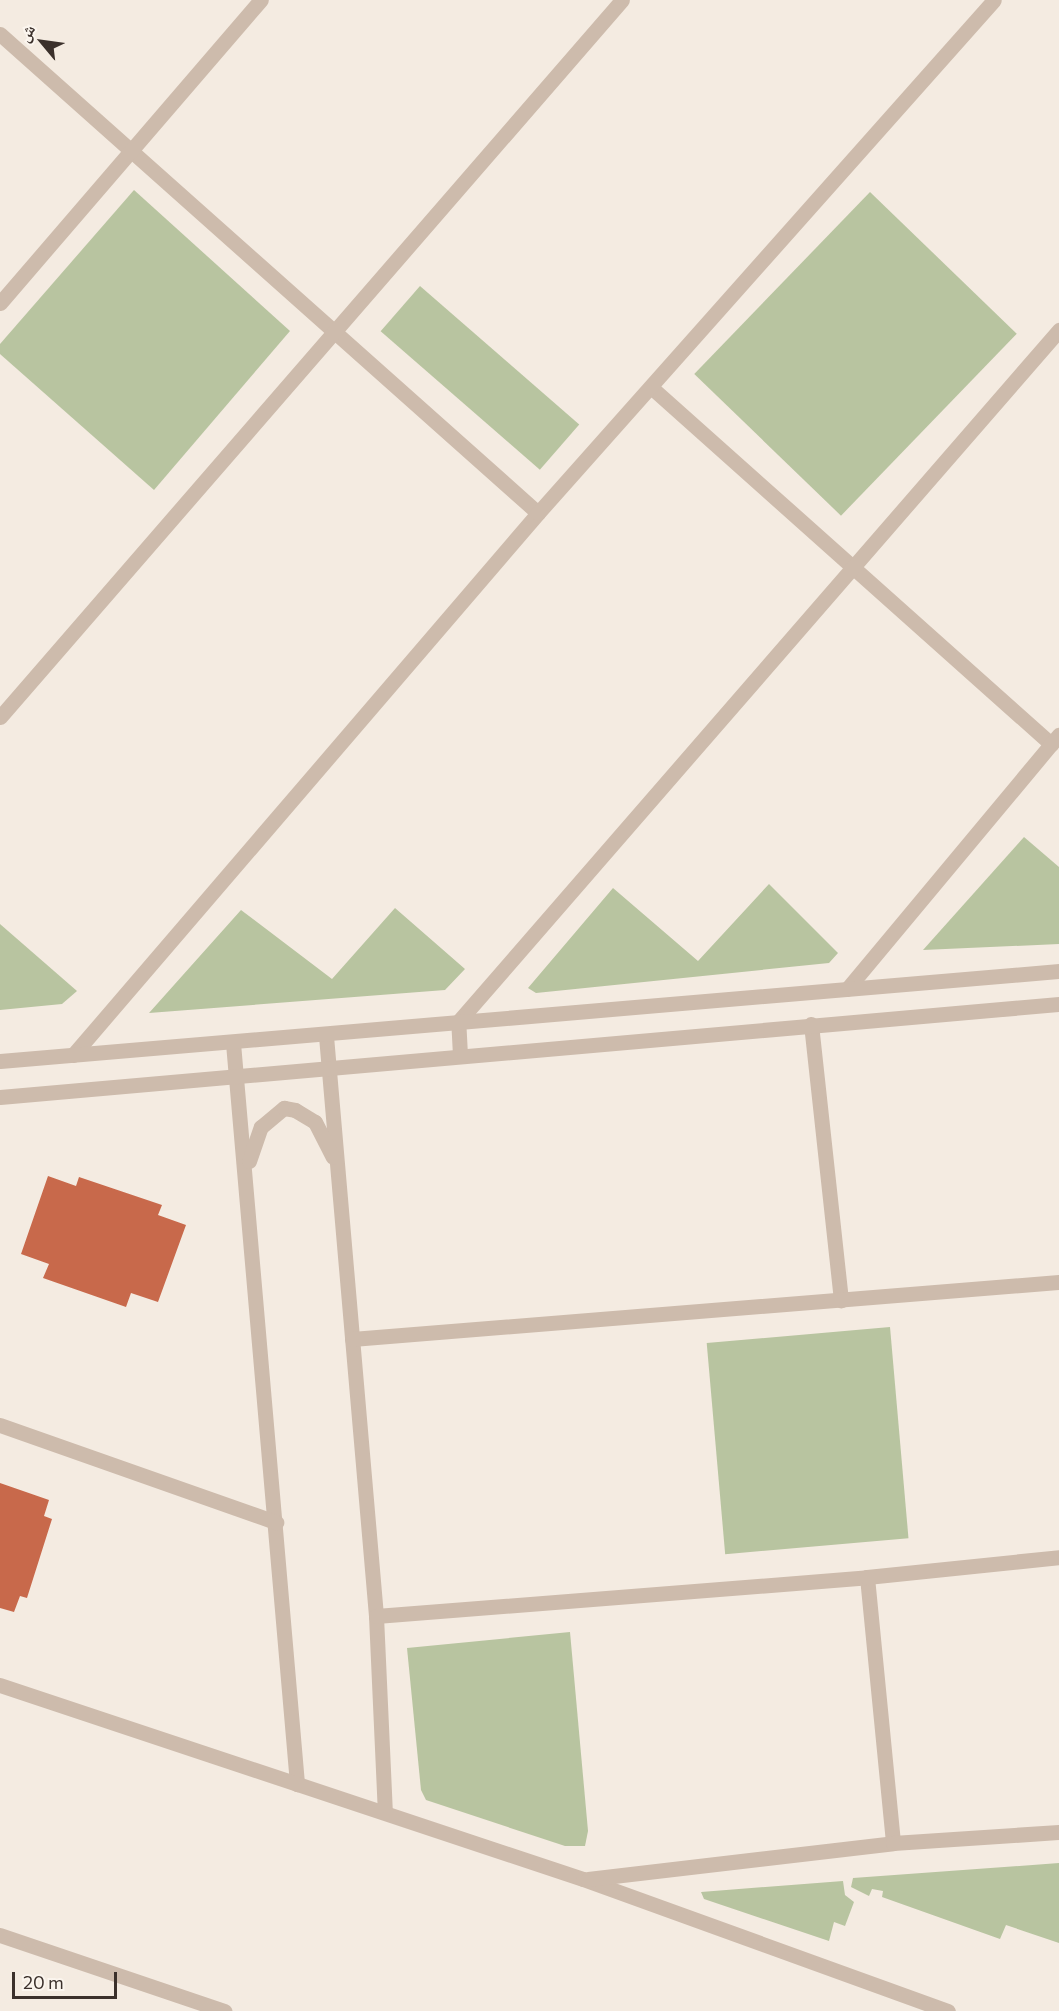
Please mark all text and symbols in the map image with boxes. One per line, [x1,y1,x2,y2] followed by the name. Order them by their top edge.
[12,12,72,72] north arrow
[13,21,38,45] text: ش
[15,1960,120,1998] scale bar
[23,1971,64,1993] text: 20 m

